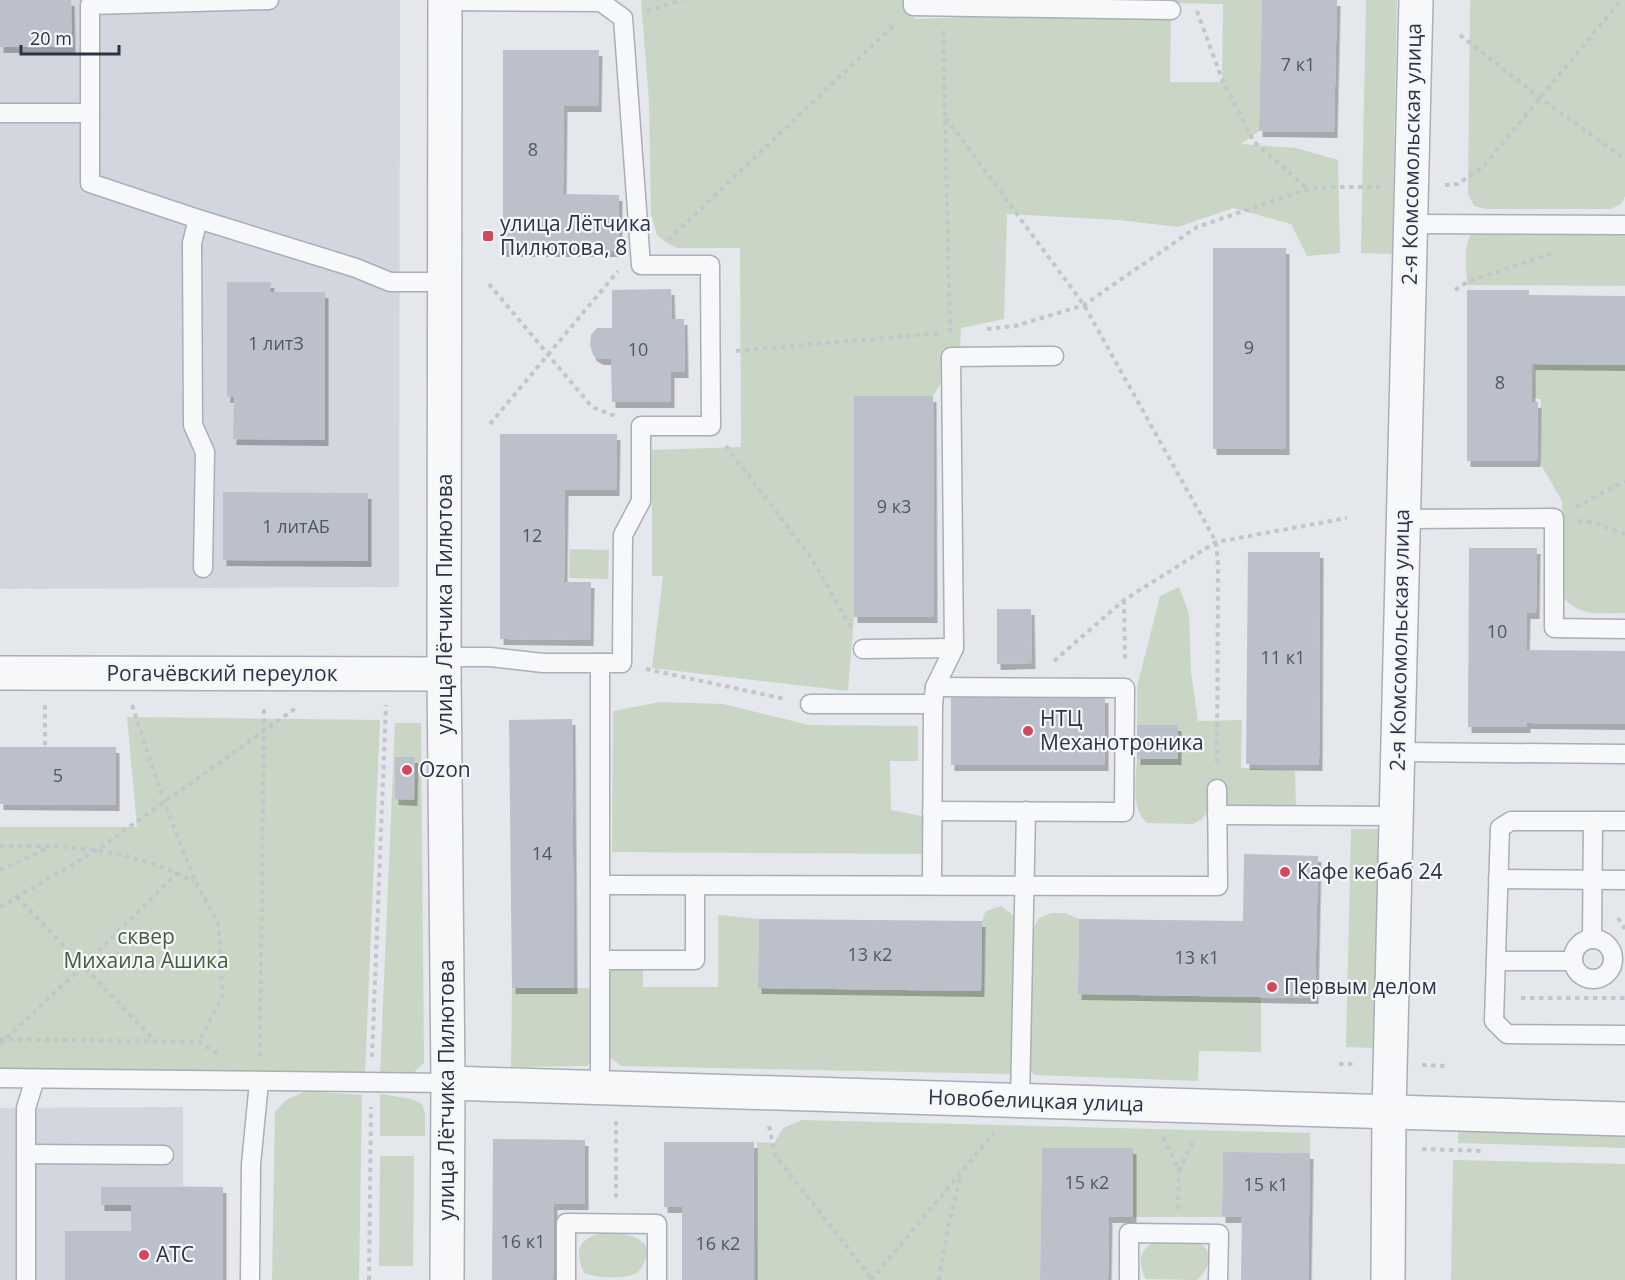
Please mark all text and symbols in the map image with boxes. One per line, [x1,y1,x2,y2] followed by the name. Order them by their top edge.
[21,18,118,56] scale bar
[1395,23,1427,285] street label: 2-я Комсомольская улица
[30,26,72,50] text: 20 m
[1281,52,1315,76] house number: 7 к1
[528,137,538,161] house number: 8
[500,209,651,261] place label: улица Лётчика Пилютова, 8
[481,229,495,243] marker: улица Лётчика Пилютова, 8
[248,331,304,355] house number: 1 литЗ
[1244,335,1254,359] house number: 9
[628,337,648,361] house number: 10
[1495,370,1505,394] house number: 8
[430,474,458,734] street label: улица Лётчика Пилютова
[877,494,911,518] house number: 9 к3
[1383,509,1415,771] street label: 2-я Комсомольская улица
[262,514,330,538] house number: 1 литАБ
[522,523,542,547] house number: 12
[1487,619,1507,643] house number: 10
[1261,645,1305,669] house number: 11 к1
[106,659,338,687] street label: Рогачёвский переулок
[1040,704,1204,756] place label: НТЦ Механотроника
[1021,724,1035,738] marker: НТЦ Механотроника
[419,755,471,783] place label: Ozon
[53,763,63,787] house number: 5
[400,763,414,777] marker: Ozon
[532,841,552,865] house number: 14
[1297,857,1443,885] place label: Кафе кебаб 24
[1278,865,1292,879] marker: Кафе кебаб 24
[63,922,229,974] park label: сквер Михаила Ашика
[848,942,892,966] house number: 13 к2
[1175,945,1219,969] house number: 13 к1
[432,960,460,1220] street label: улица Лётчика Пилютова
[1284,972,1437,1000] place label: Первым делом
[1265,980,1279,994] marker: Первым делом
[928,1082,1144,1118] street label: Новобелицкая улица
[1065,1170,1109,1194] house number: 15 к2
[1244,1172,1288,1196] house number: 15 к1
[501,1229,545,1253] house number: 16 к1
[696,1231,740,1255] house number: 16 к2
[156,1240,194,1268] place label: АТС
[137,1248,151,1262] marker: АТС

